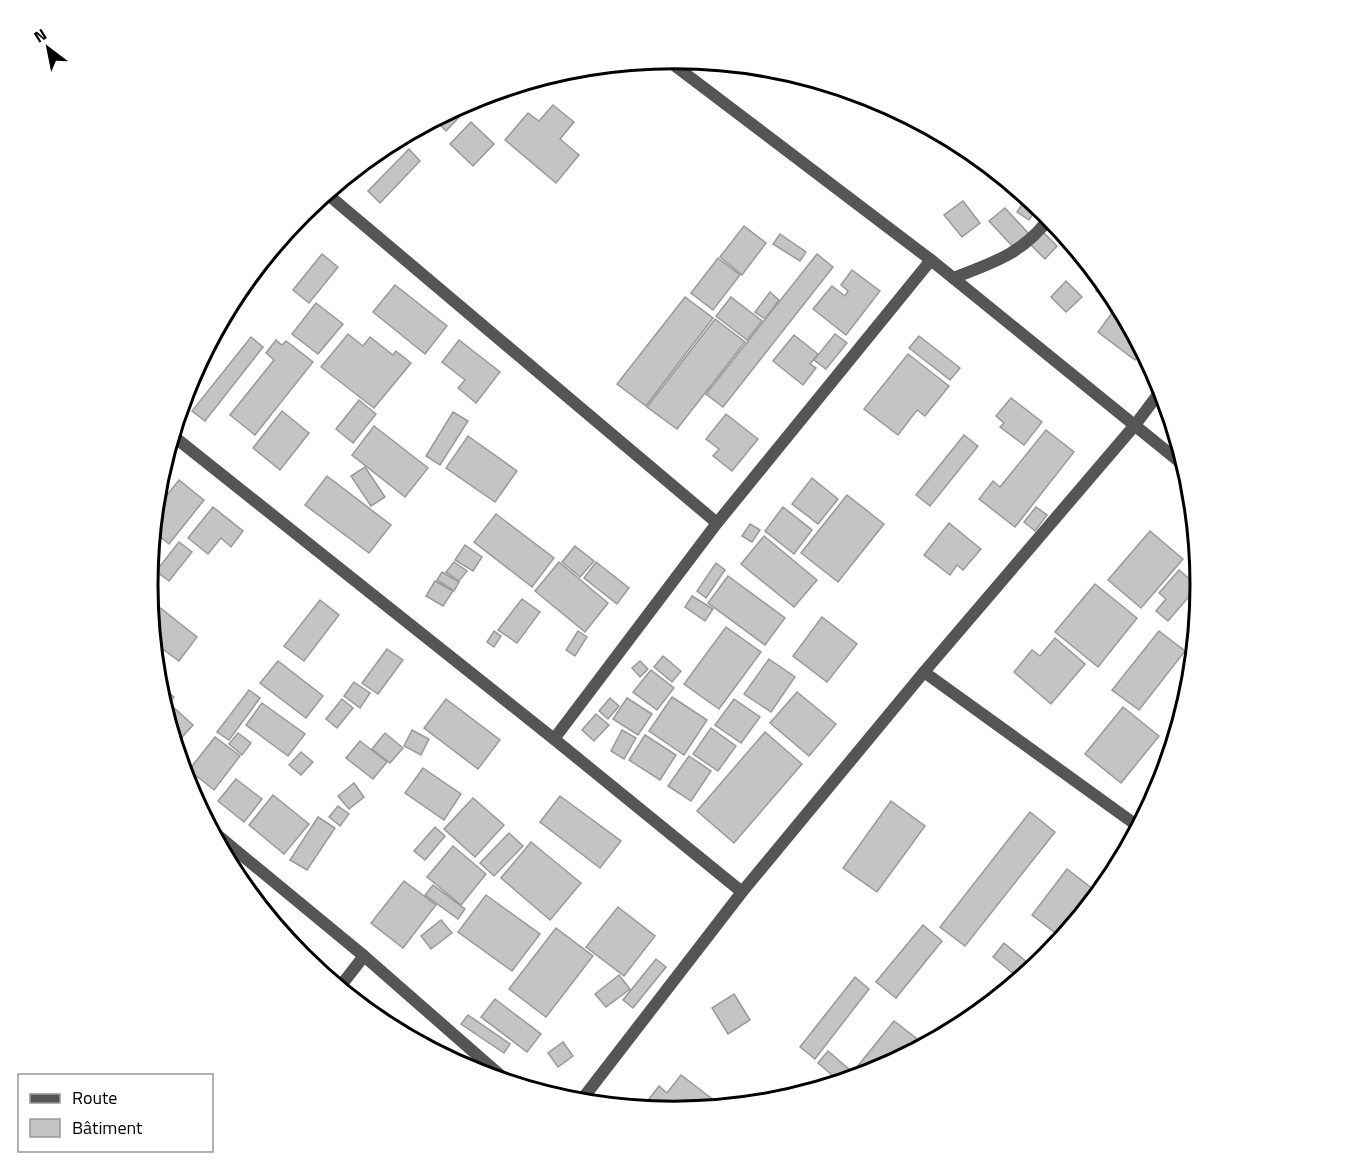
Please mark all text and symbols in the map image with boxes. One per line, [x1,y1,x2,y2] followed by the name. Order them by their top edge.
[18,18,78,78] north arrow
[29,22,51,48] text: N
[18,1074,213,1152] legend
[72,1084,117,1111] text: Route
[72,1114,143,1141] text: Bâtiment

